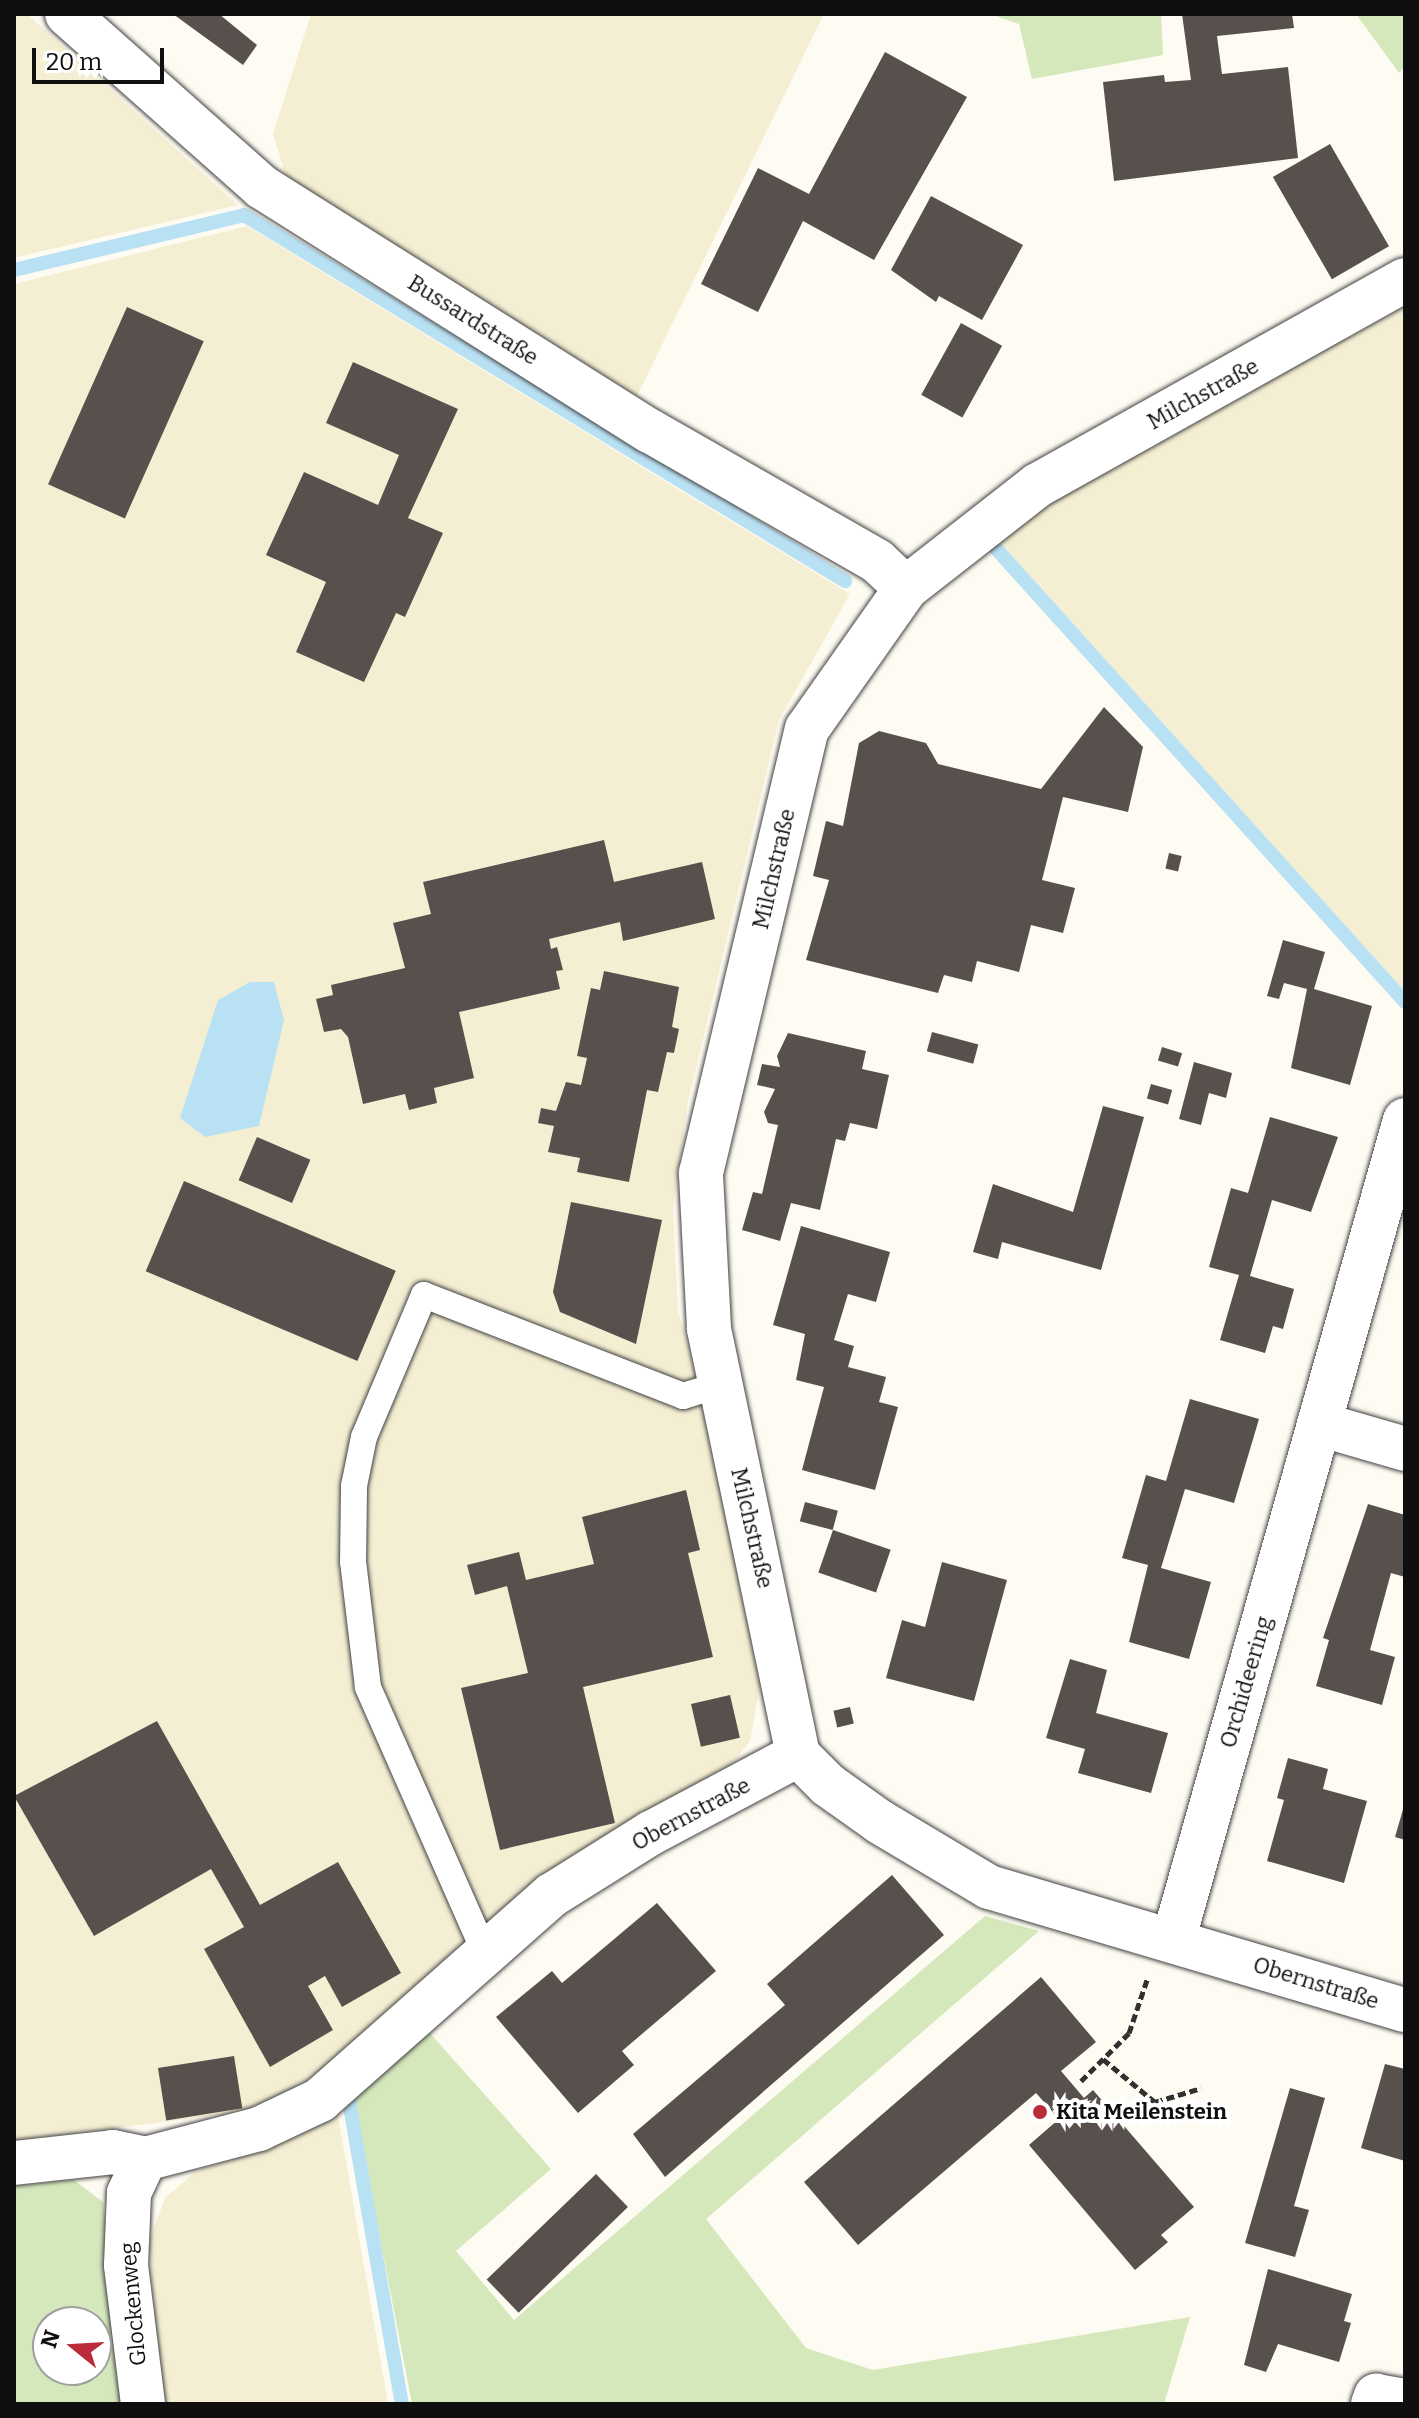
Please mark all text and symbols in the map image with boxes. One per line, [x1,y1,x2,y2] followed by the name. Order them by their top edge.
[36,32,168,82] scale bar
[46,48,102,76] text: 20 m
[403,269,543,371] street label: Bussardstraße
[1143,353,1263,435] street label: Milchstraße
[747,806,801,932] street label: Milchstraße
[725,1465,779,1591] street label: Milchstraße
[1215,1613,1277,1751] street label: Orchideering
[627,1772,755,1856] street label: Obernstraße
[1250,1951,1382,2015] street label: Obernstraße
[1056,2099,1227,2125] place label: Kita Meilenstein
[1031,2103,1049,2121] marker: Kita Meilenstein
[114,2241,152,2367] street label: Glockenweg
[32,2306,112,2386] north arrow
[35,2327,66,2351] text: N

